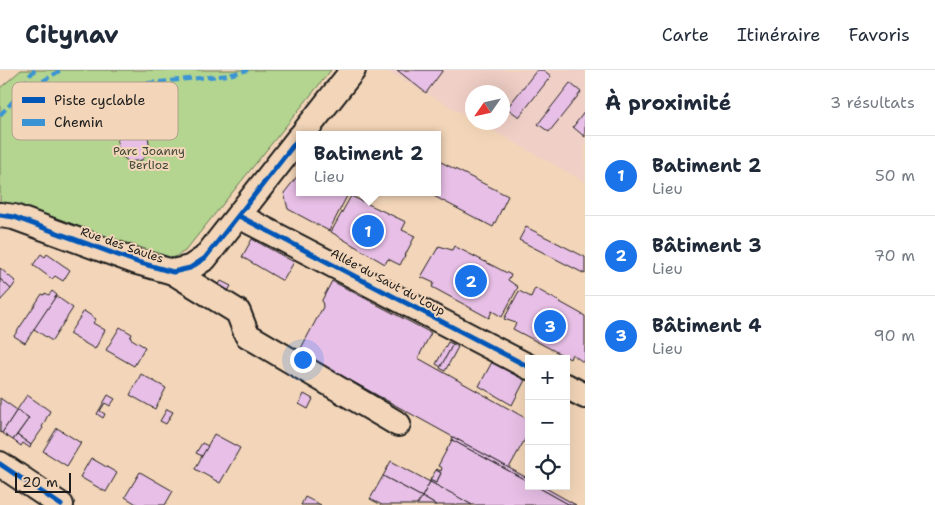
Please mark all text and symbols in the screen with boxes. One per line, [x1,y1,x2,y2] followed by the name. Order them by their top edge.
[25,19,119,51] text: Citynav
[662,23,709,47] text: Carte
[737,23,821,47] text: Itinéraire
[849,23,910,47] text: Favoris
[12,82,178,140] legend
[465,85,510,130] north arrow
[605,89,731,117] text: À proximité
[54,91,145,109] text: Piste cyclable
[830,92,915,113] text: 3 résultats
[54,113,103,131] text: Chemin
[296,131,441,196] popup
[314,141,423,166] text: Batiment 2
[113,143,185,173] park label: Parc Joanny Berlioz
[652,153,761,178] text: Batiment 2
[617,165,625,186] text: 1
[875,165,915,186] text: 50 m
[314,166,345,187] text: Lieu
[652,178,683,199] text: Lieu
[352,212,384,250] pin: 1
[78,223,166,267] street label: Rue des Saules
[652,233,762,258] text: Bâtiment 3
[328,245,448,319] street label: Allée du Saut du Loup
[615,245,627,266] text: 2
[874,245,915,266] text: 70 m
[652,258,683,279] text: Lieu
[455,262,487,300] pin: 2
[534,307,566,345] pin: 3
[652,313,762,338] text: Bâtiment 4
[615,325,627,346] text: 3
[874,325,915,346] text: 90 m
[652,338,683,359] text: Lieu
[290,347,316,373] your location
[525,355,570,490] map controls
[525,355,570,400] button: +
[525,400,570,445] button: −
[525,445,570,490] button: locate
[15,470,71,493] scale bar
[22,473,58,491] text: 20 m

